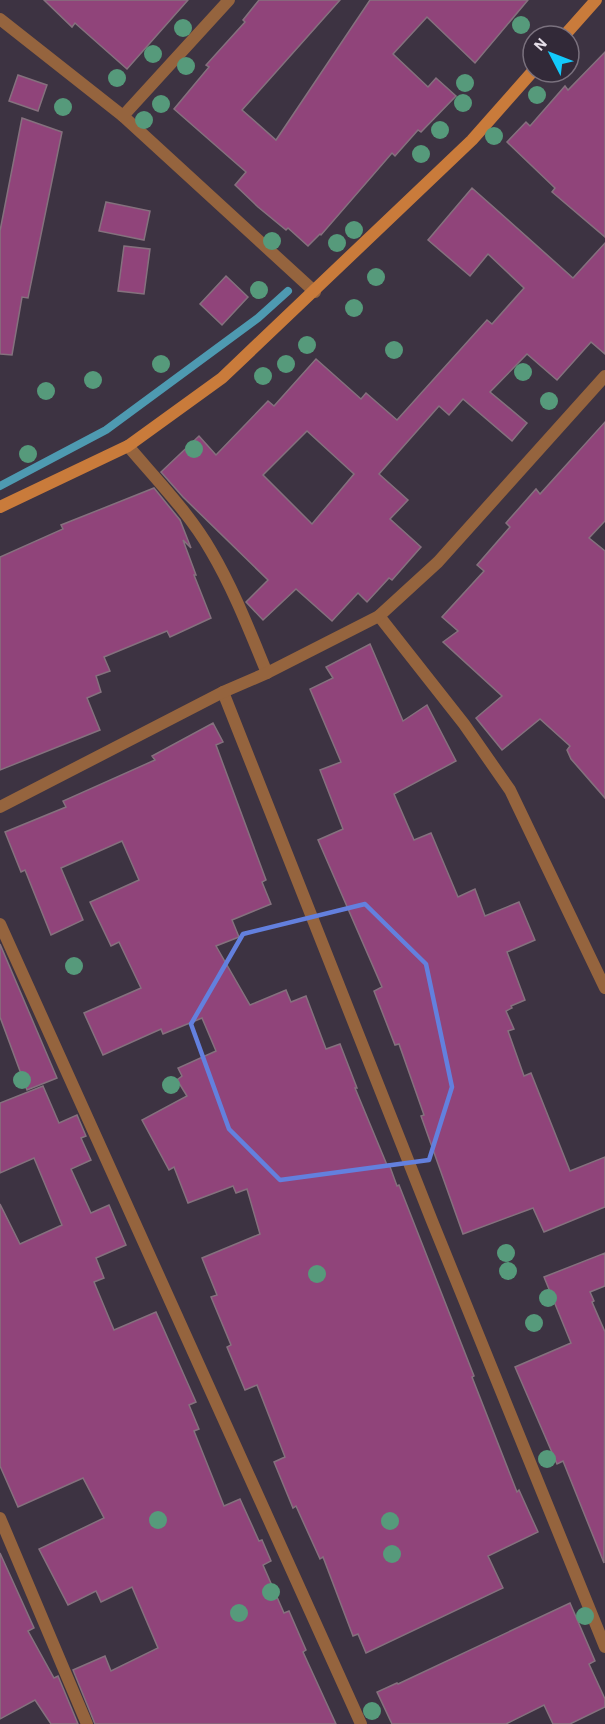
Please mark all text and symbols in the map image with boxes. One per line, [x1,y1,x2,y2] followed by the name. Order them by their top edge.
[521,24,581,84] north arrow
[531,35,550,54] text: N

